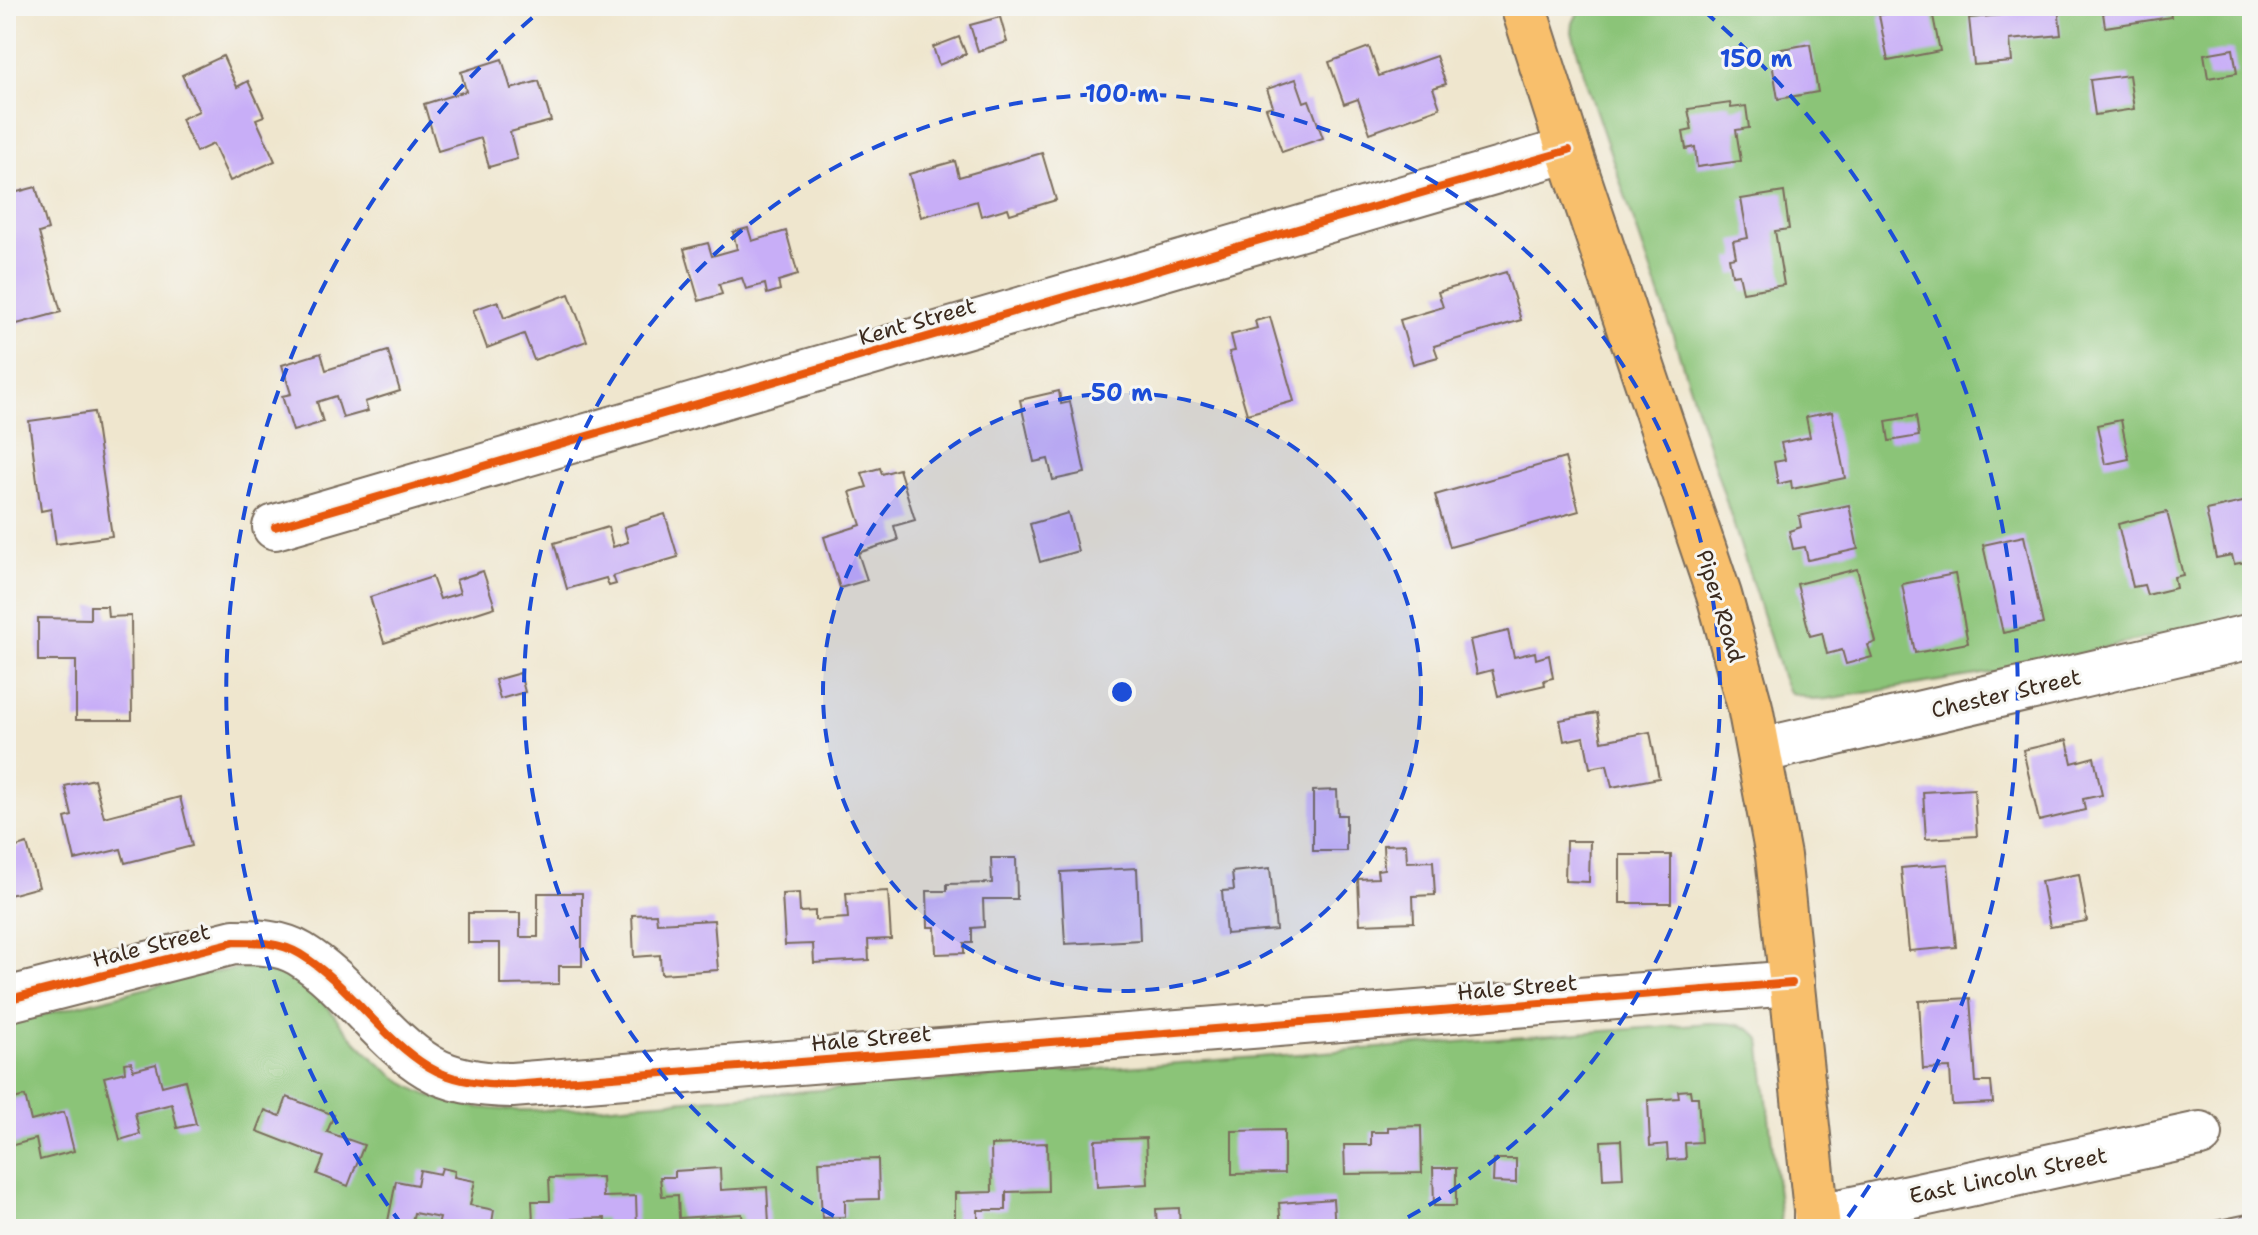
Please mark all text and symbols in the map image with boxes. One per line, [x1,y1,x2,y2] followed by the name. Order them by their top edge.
[1720,43,1792,75] text: 150 m
[1085,78,1159,110] text: 100 m
[855,291,979,352] street label: Kent Street
[1091,377,1153,409] text: 50 m
[1690,546,1751,666] street label: Piper Road
[1928,662,2084,725] street label: Chester Street
[1108,678,1136,706] centre of rings
[89,917,213,974] street label: Hale Street
[1456,968,1578,1007] street label: Hale Street
[810,1019,932,1058] street label: Hale Street
[1907,1140,2110,1211] street label: East Lincoln Street

